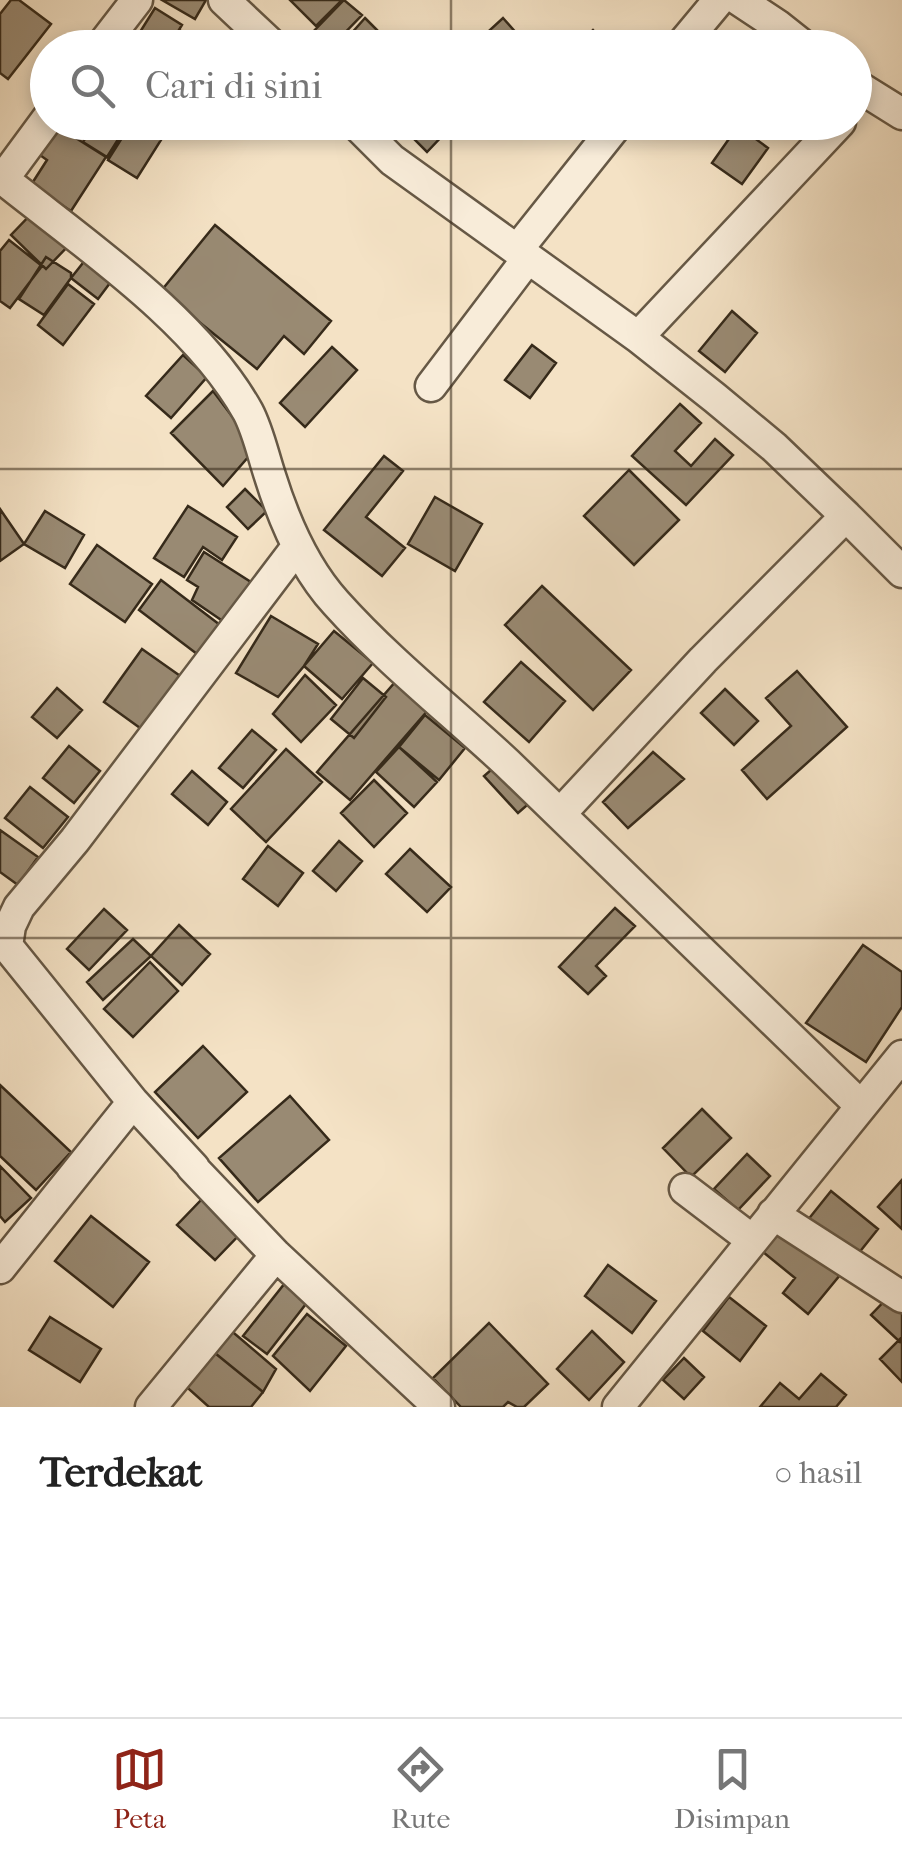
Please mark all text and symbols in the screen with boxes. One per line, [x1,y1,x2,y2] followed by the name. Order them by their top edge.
[30,30,872,140] search box
[65,58,120,113] icon: search
[145,63,322,108] text: Cari di sini
[40,1448,202,1497] text: Terdekat
[775,1454,862,1491] text: 0 hasil
[112,1742,167,1835] tab: Peta
[391,1742,450,1835] tab: Rute
[674,1742,790,1835] tab: Disimpan

